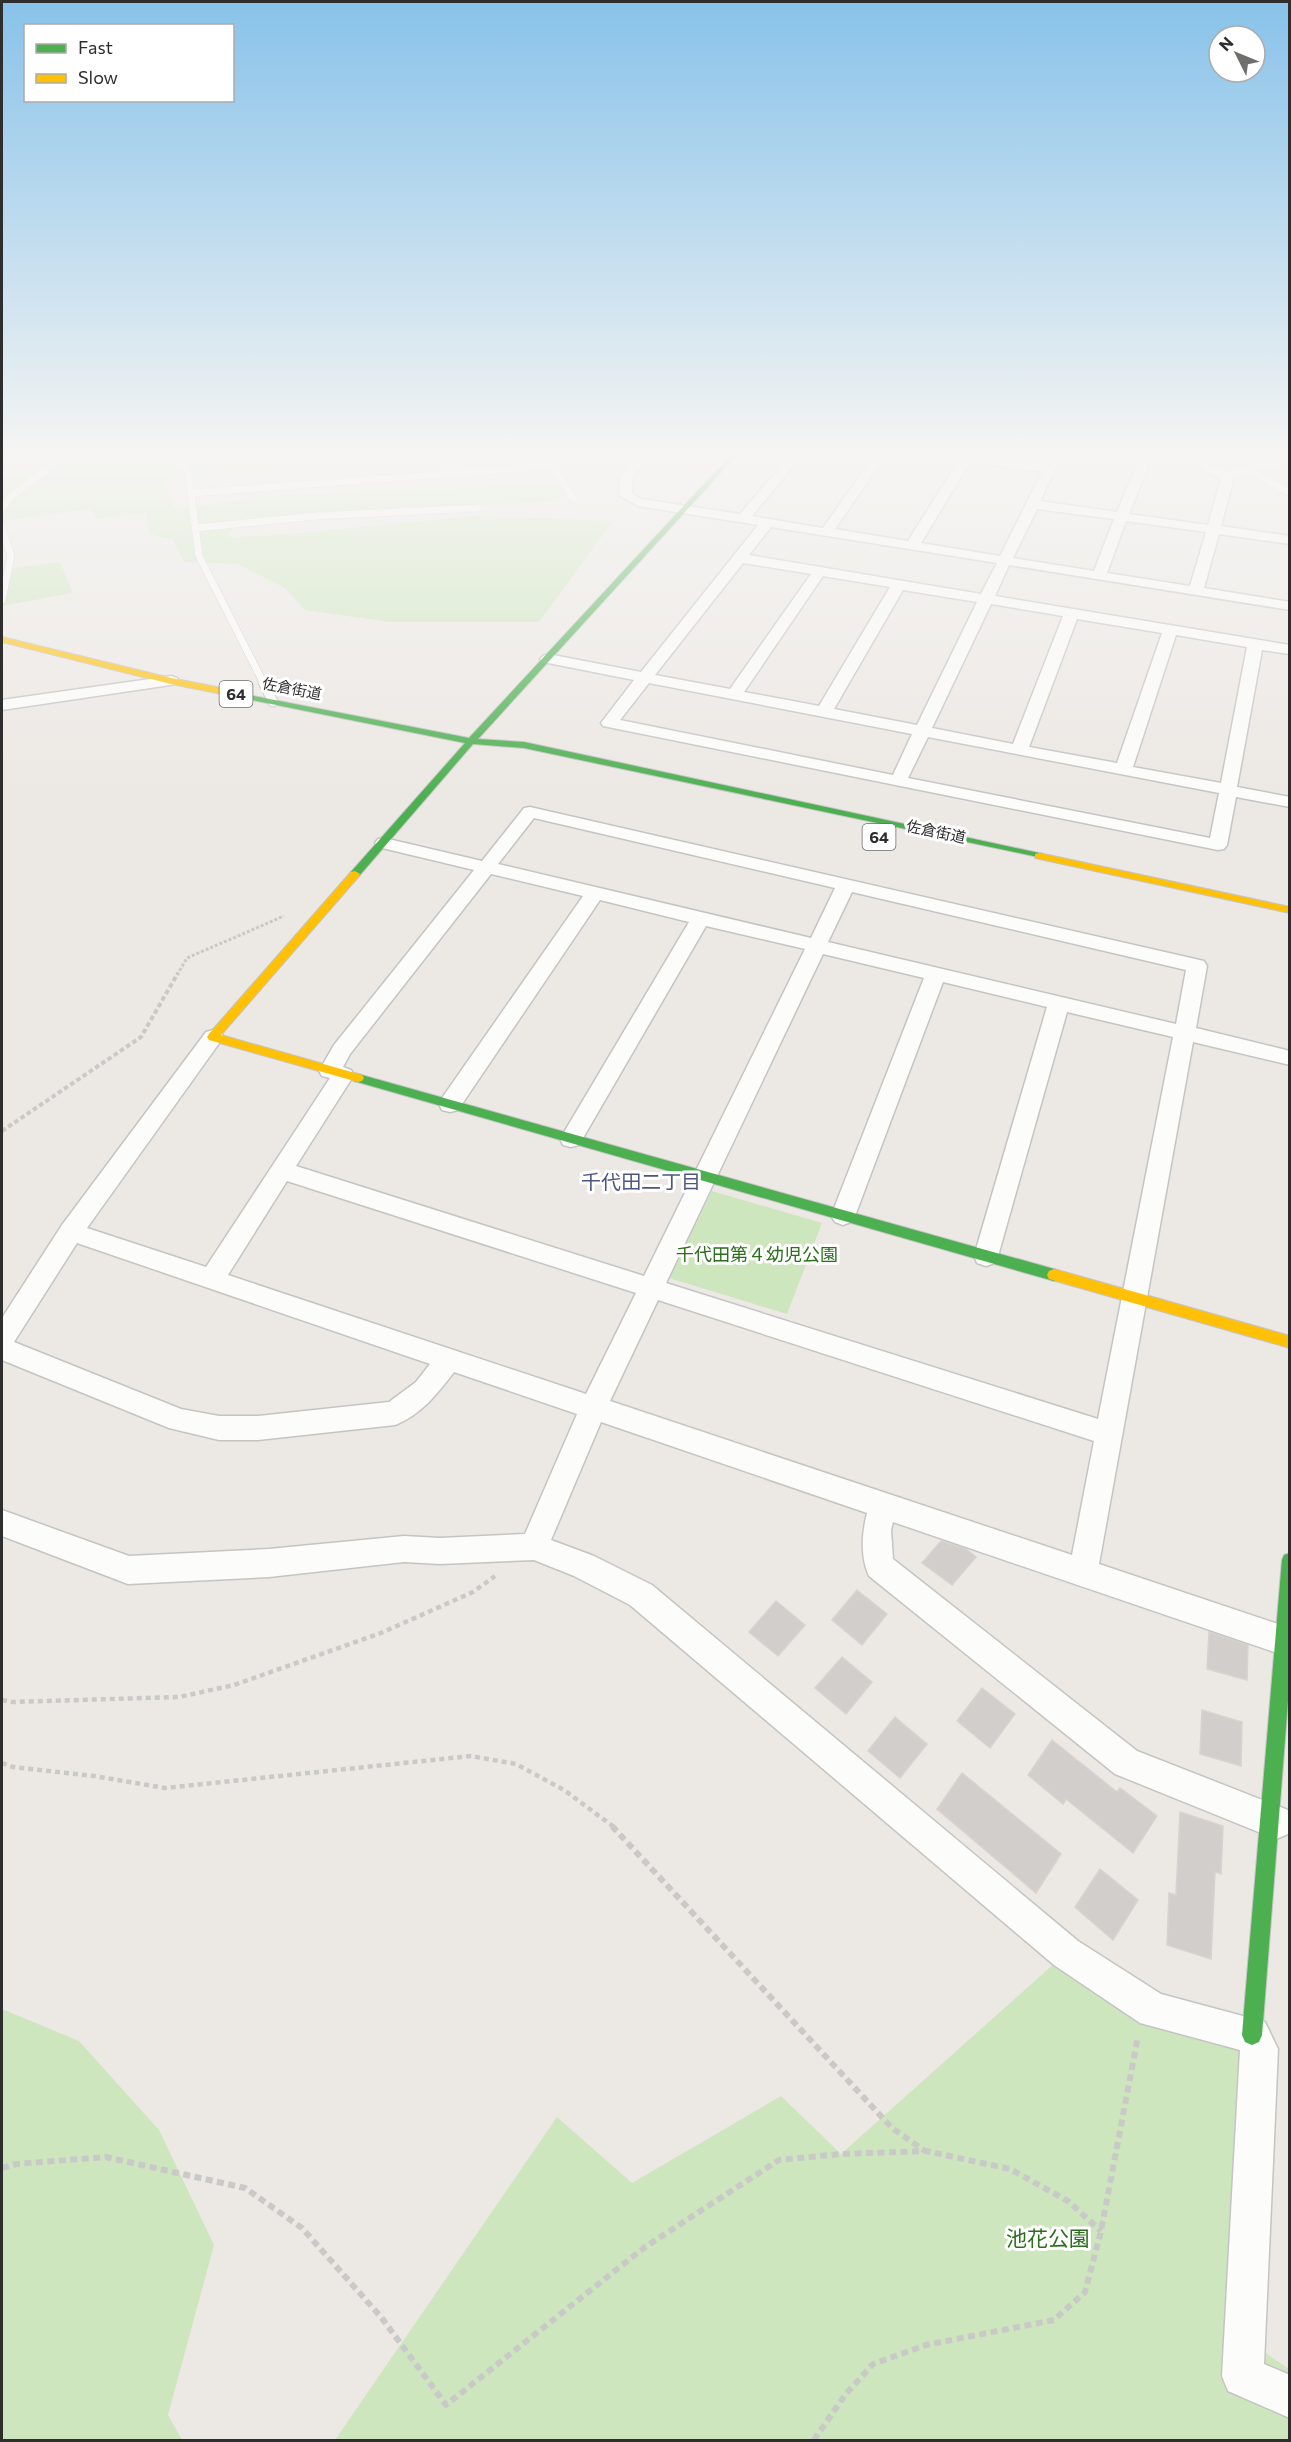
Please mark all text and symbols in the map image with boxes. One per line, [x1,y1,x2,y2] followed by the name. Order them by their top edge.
[24,24,234,102] legend
[1207,24,1267,84] north arrow
[1215,33,1237,54] text: N
[78,36,113,58] text: Fast
[78,66,118,88] text: Slow
[261,673,323,703] street label: 佐倉街道
[220,681,252,707] road number: 64
[905,816,967,846] street label: 佐倉街道
[862,824,896,850] road number: 64
[581,1169,701,1193] district label: 千代田二丁目
[676,1243,838,1265] park label: 千代田第４幼児公園
[1006,2225,1090,2250] park label: 池花公園

